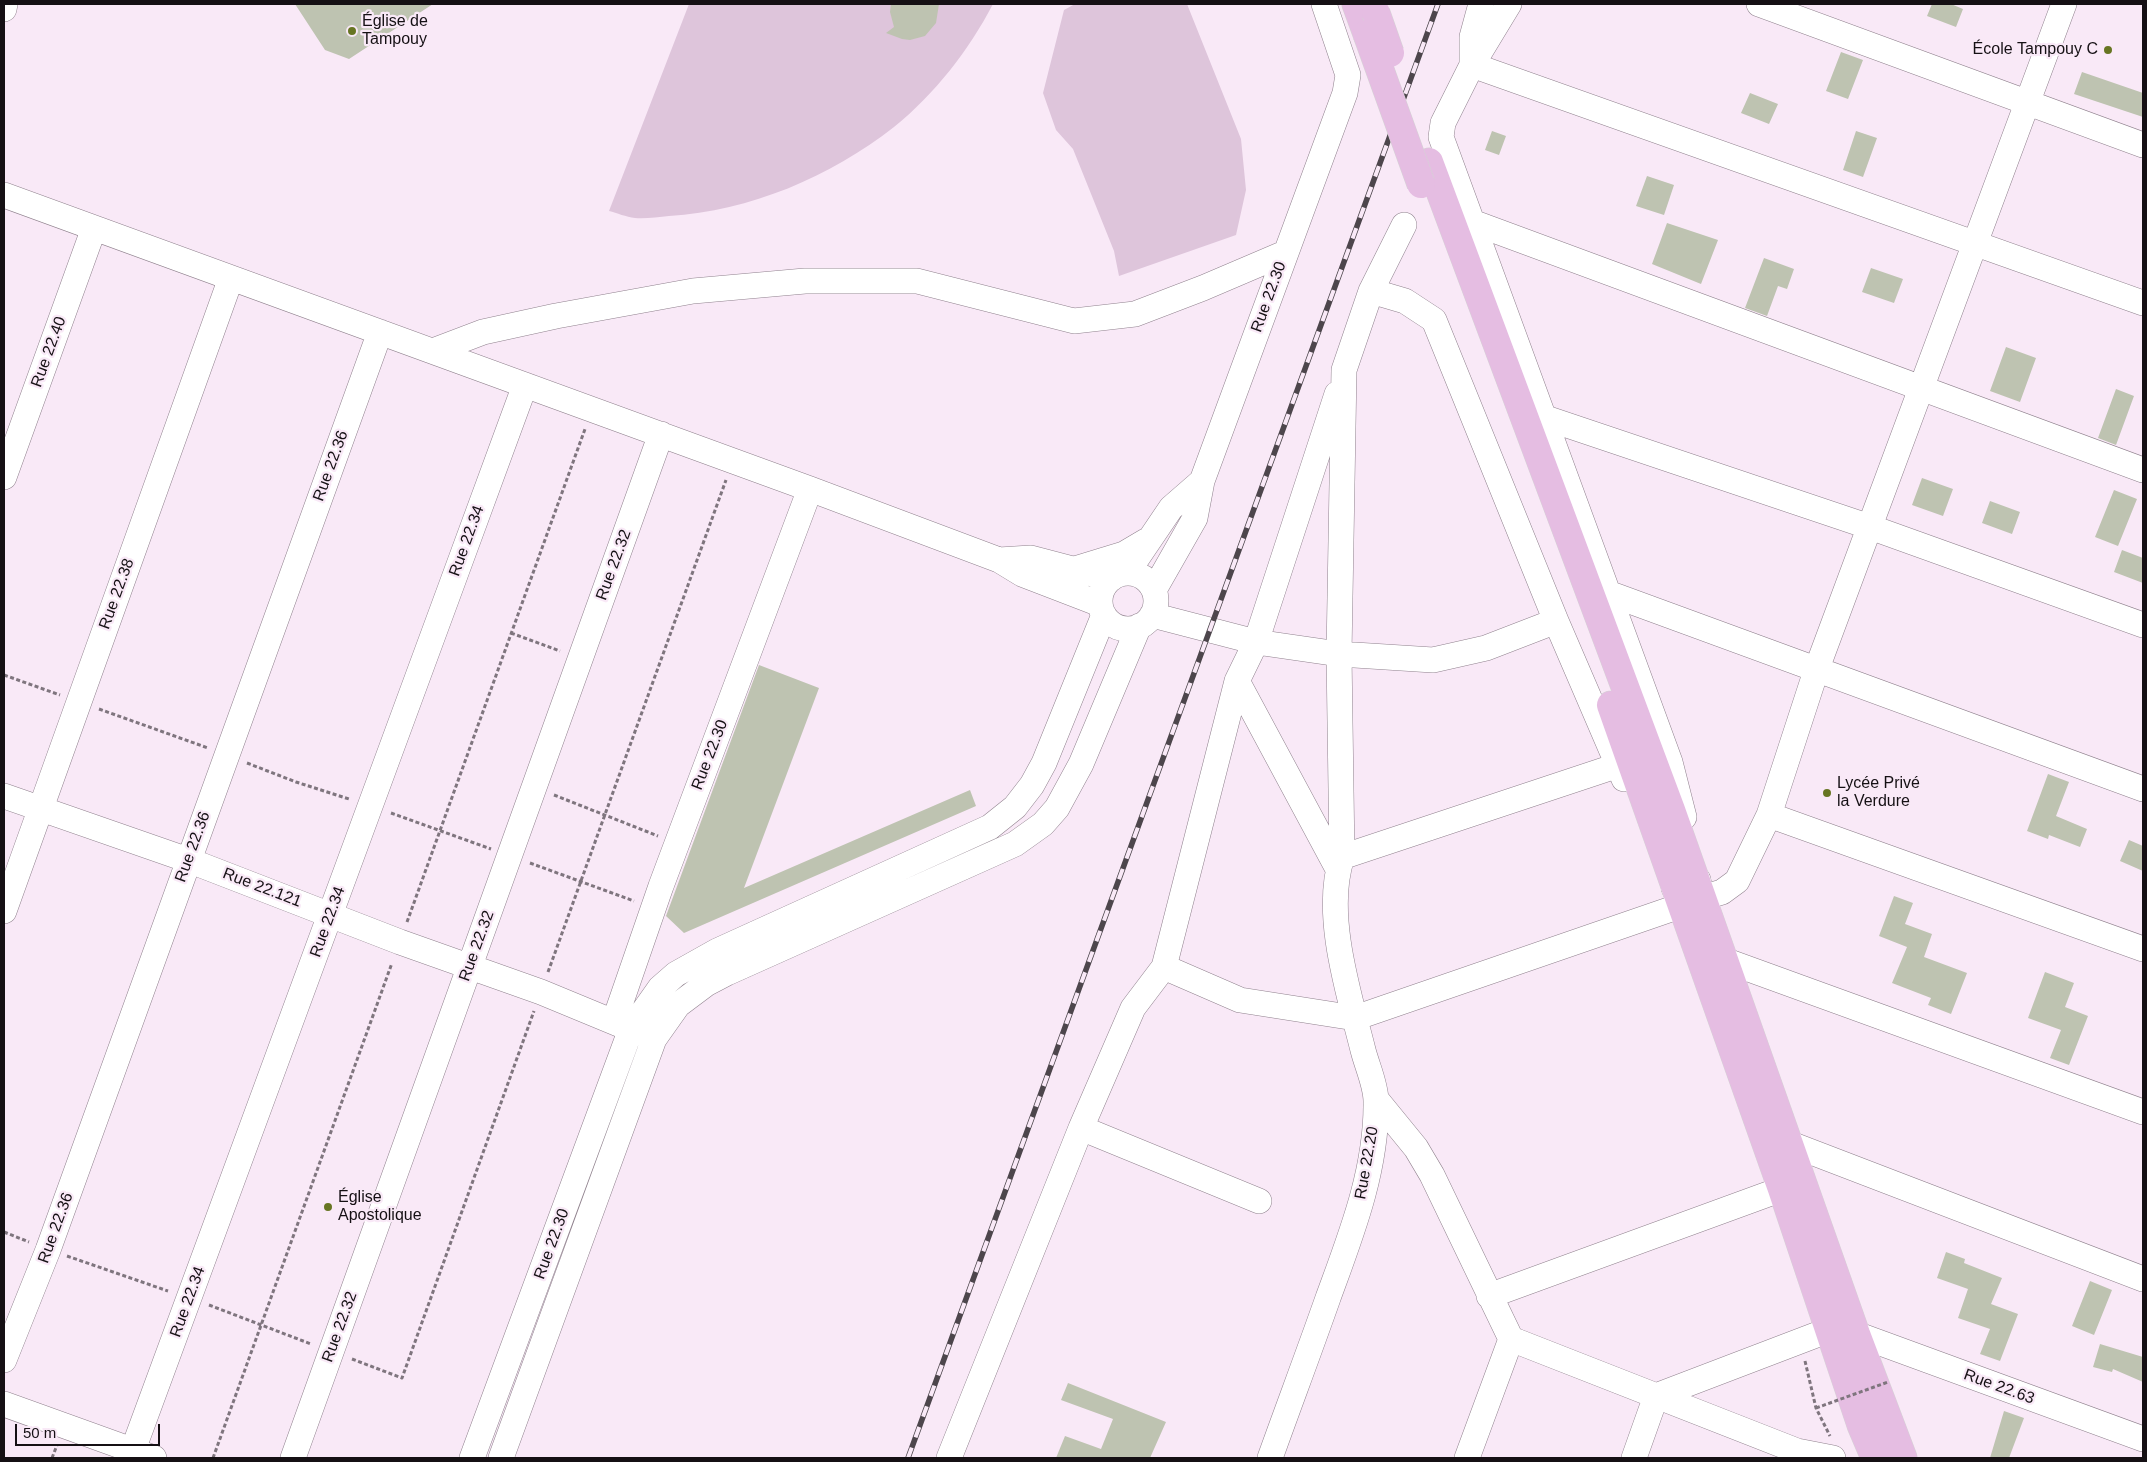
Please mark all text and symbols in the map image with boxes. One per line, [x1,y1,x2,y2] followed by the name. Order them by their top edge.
[362,12,428,50] place label: Église de Tampouy
[346,25,358,37] marker: Église de Tampouy
[1973,40,2098,60] place label: École Tampouy C
[2102,44,2114,56] marker: École Tampouy C
[1247,259,1291,335] street label: Rue 22.30
[27,314,71,390] street label: Rue 22.40
[309,428,353,504] street label: Rue 22.36
[445,503,489,579] street label: Rue 22.34
[592,527,636,603] street label: Rue 22.32
[95,556,139,632] street label: Rue 22.38
[688,717,732,793] street label: Rue 22.30
[1837,774,1920,812] place label: Lycée Privé la Verdure
[1821,787,1833,799] marker: Lycée Privé la Verdure
[171,809,215,885] street label: Rue 22.36
[220,864,304,912] street label: Rue 22.121
[306,884,350,960] street label: Rue 22.34
[455,908,499,984] street label: Rue 22.32
[1351,1125,1383,1201] street label: Rue 22.20
[338,1188,422,1226] place label: Église Apostolique
[34,1190,78,1266] street label: Rue 22.36
[322,1201,334,1213] marker: Église Apostolique
[530,1206,574,1282] street label: Rue 22.30
[166,1264,210,1340] street label: Rue 22.34
[318,1289,362,1365] street label: Rue 22.32
[1961,1365,2037,1409] street label: Rue 22.63
[18,1414,162,1446] scale bar
[23,1424,56,1441] text: 50 m

